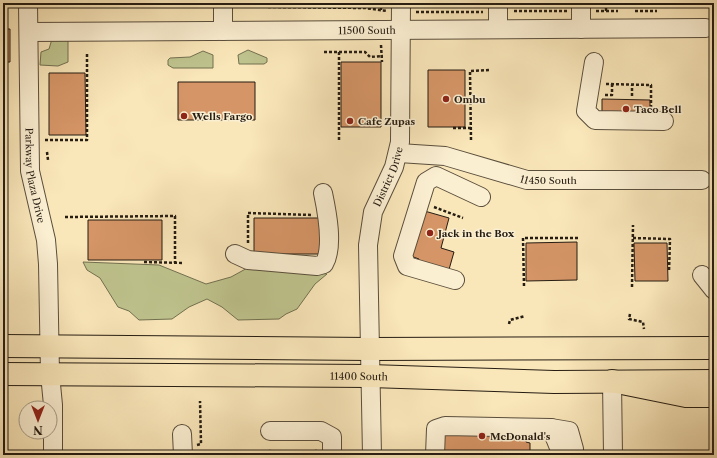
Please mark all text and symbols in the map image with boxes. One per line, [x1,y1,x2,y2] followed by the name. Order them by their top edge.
[338,24,396,37] street label: 11500 South
[454,93,486,106] place label: Ombu
[441,94,451,104] marker: Ombu
[634,103,682,116] place label: Taco Bell
[621,104,631,114] marker: Taco Bell
[191,110,252,123] place label: Wells Fargo
[179,111,189,121] marker: Wells Fargo
[358,115,416,128] place label: Cafe Zupas
[345,116,355,126] marker: Cafe Zupas
[22,128,48,225] street label: Parkway Plaza Drive
[370,145,406,209] street label: District Drive
[518,172,578,187] street label: 11450 South
[436,227,515,240] place label: Jack in the Box
[425,228,435,238] marker: Jack in the Box
[330,370,389,384] street label: 11400 South
[18,400,58,440] north arrow
[33,423,43,437] text: N
[490,430,551,443] place label: McDonald's
[477,431,487,441] marker: McDonald's

